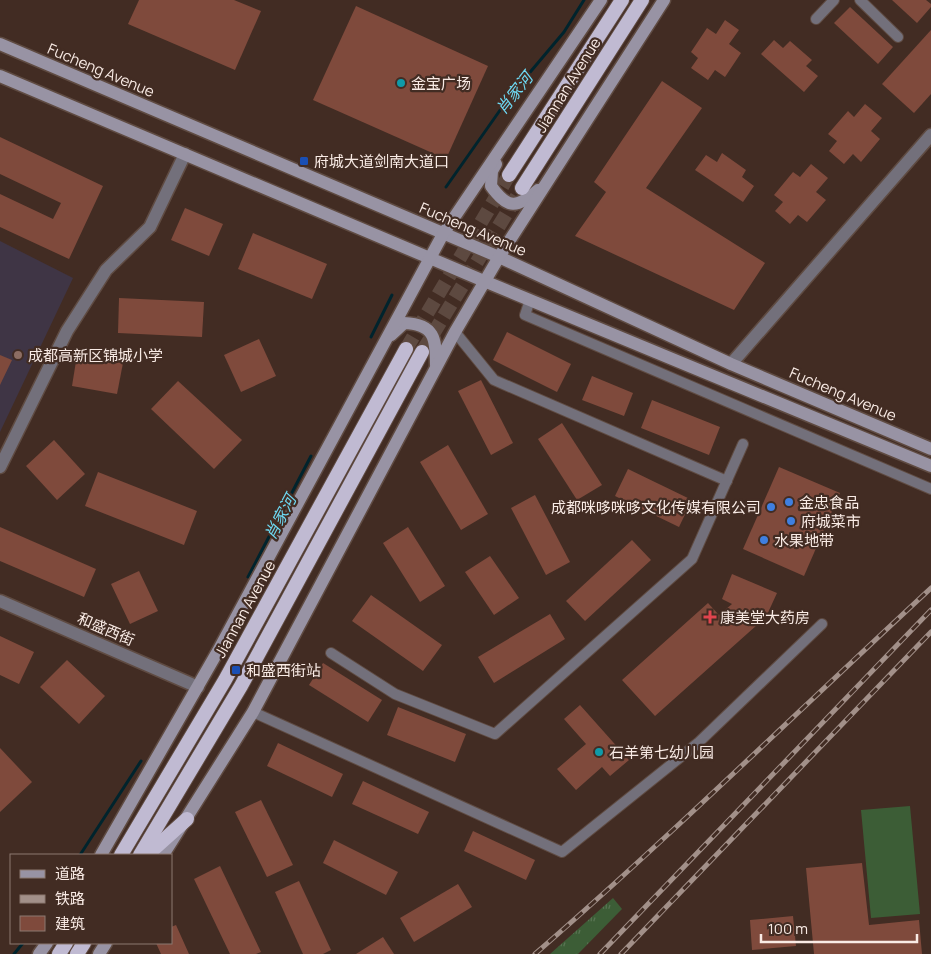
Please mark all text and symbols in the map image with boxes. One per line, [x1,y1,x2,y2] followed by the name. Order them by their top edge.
[530,33,606,136] street label: Jiannan Avenue
[44,38,158,102] street label: Fucheng Avenue
[491,65,539,119] water label: 肖家河
[411,73,471,94] place label: 金宝广场
[395,77,407,89] marker: 金宝广场
[314,151,449,172] place label: 府城大道剑南大道口
[298,155,310,167] marker: 府城大道剑南大道口
[416,197,530,261] street label: Fucheng Avenue
[28,345,163,366] place label: 成都高新区锦城小学
[12,349,24,361] marker: 成都高新区锦城小学
[786,362,900,426] street label: Fucheng Avenue
[259,488,302,543] water label: 肖家河
[799,492,859,513] place label: 金忠食品
[783,496,795,508] marker: 金忠食品
[551,497,761,518] place label: 成都咪哆咪哆文化传媒有限公司
[765,501,777,513] marker: 成都咪哆咪哆文化传媒有限公司
[801,511,861,532] place label: 府城菜市
[785,515,797,527] marker: 府城菜市
[774,530,834,551] place label: 水果地带
[758,534,770,546] marker: 水果地带
[210,556,281,661] street label: Jiannan Avenue
[720,607,810,628] place label: 康美堂大药房
[74,608,138,650] street label: 和盛西街
[704,611,716,623] marker: 康美堂大药房
[246,660,321,681] place label: 和盛西街站
[230,664,242,676] marker: 和盛西街站
[609,742,714,763] place label: 石羊第七幼儿园
[593,746,605,758] marker: 石羊第七幼儿园
[10,854,172,944] legend
[55,863,85,884] text: 道路
[55,888,85,909] text: 铁路
[761,912,917,944] scale bar
[55,913,85,934] text: 建筑
[768,918,808,939] text: 100 m

